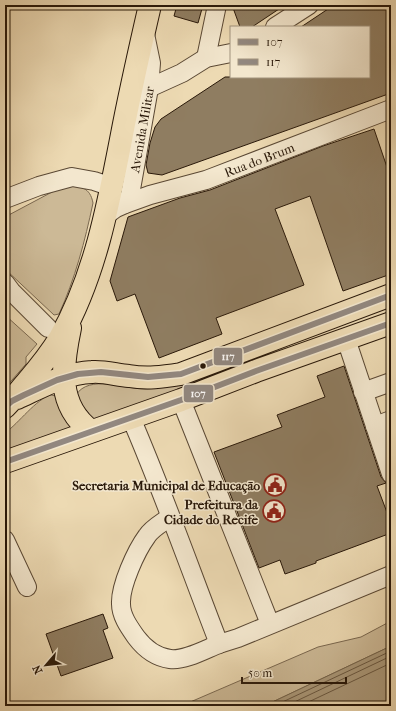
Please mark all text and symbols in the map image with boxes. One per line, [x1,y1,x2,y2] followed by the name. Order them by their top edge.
[230,26,370,78] legend
[266,35,283,49] text: 107
[266,55,281,69] text: 117
[126,85,157,175] street label: Avenida Militar
[222,139,297,180] street label: Rua do Brum
[213,347,243,366] line badge: 117
[221,350,235,363] text: 117
[198,361,208,371] unlabelled marker
[183,384,214,403] line badge: 107
[190,387,206,400] text: 107
[262,472,288,498] public building icon: Secretaria Municipal de Educação
[72,478,260,494] place label: Secretaria Municipal de Educação
[164,497,259,527] place label: Prefeitura da Cidade do Recife
[261,498,287,524] public building icon: Prefeitura da Cidade do Recife
[26,645,66,685] north arrow
[242,659,346,685] scale bar
[30,662,45,676] text: N
[248,666,272,680] text: 50 m

